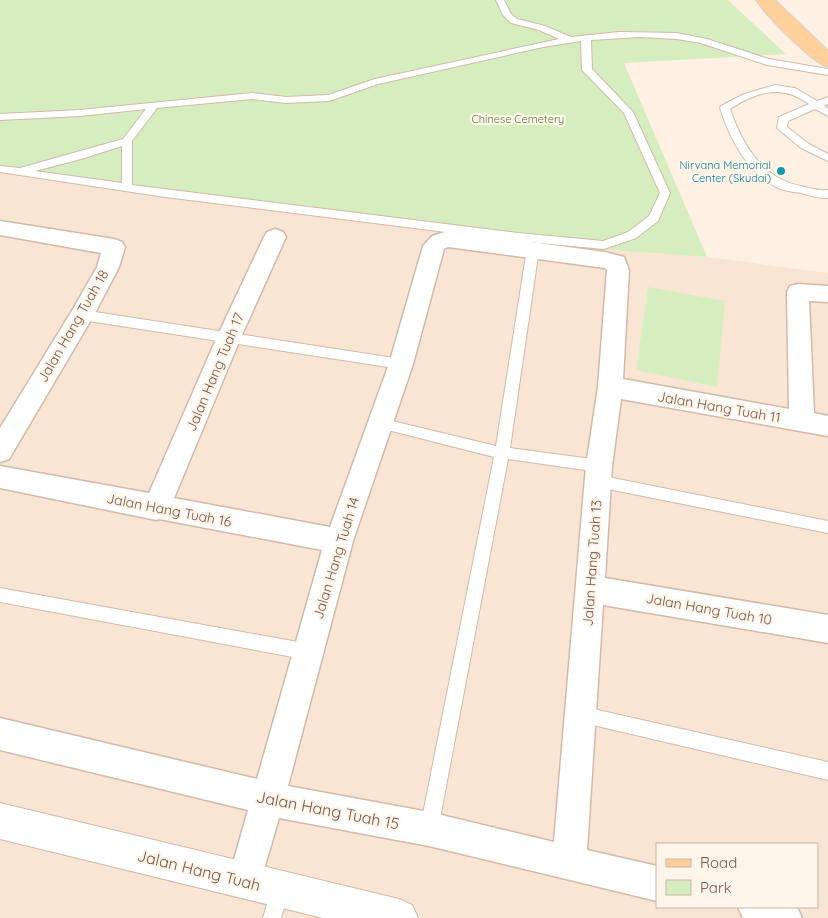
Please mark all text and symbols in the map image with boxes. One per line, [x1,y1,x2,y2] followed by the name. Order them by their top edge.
[472,112,564,126] park label: Chinese Cemetery
[680,158,771,185] place label: Nirvana Memorial Center (Skudai)
[775,165,787,177] marker: Nirvana Memorial Center (Skudai)
[33,266,113,386] street label: Jalan Hang Tuah 18
[182,310,248,434] street label: Jalan Hang Tuah 17
[656,387,782,427] street label: Jalan Hang Tuah 11
[105,489,234,531] street label: Jalan Hang Tuah 16
[309,495,363,621] street label: Jalan Hang Tuah 14
[579,499,605,627] street label: Jalan Hang Tuah 13
[644,589,774,629] street label: Jalan Hang Tuah 10
[255,786,401,834] street label: Jalan Hang Tuah 15
[656,843,818,908] legend
[135,845,263,895] street label: Jalan Hang Tuah
[700,853,737,872] text: Road
[700,878,732,897] text: Park

